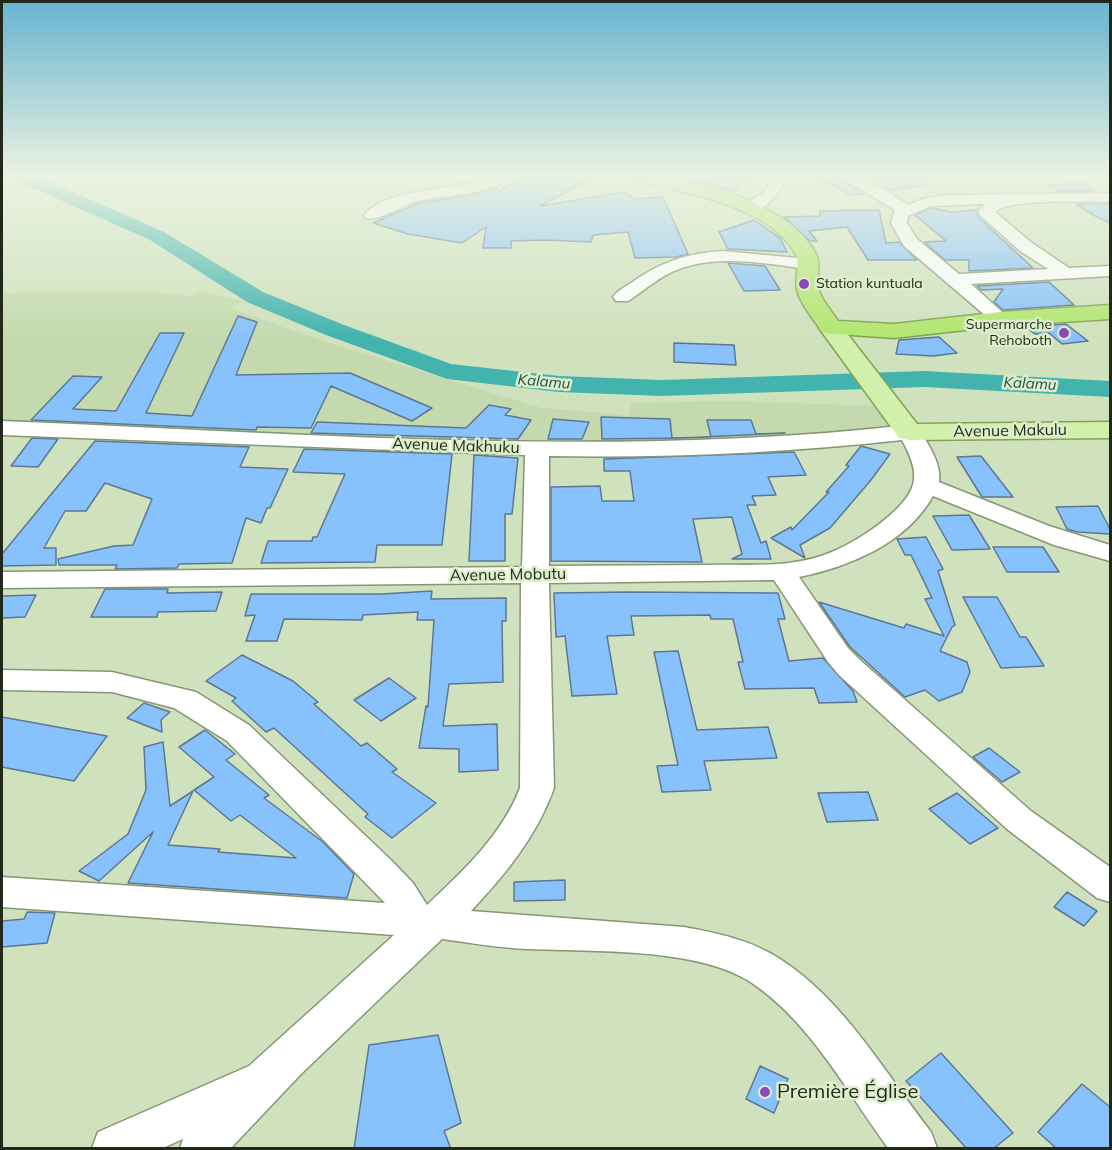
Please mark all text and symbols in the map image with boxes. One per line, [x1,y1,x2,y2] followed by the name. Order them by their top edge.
[816,276,923,292] place label: Station kuntuala
[797,277,811,291] marker: Station kuntuala
[966,317,1052,350] place label: Supermarche Rehoboth
[1057,326,1071,340] marker: Supermarche Rehoboth
[517,371,571,393] water label: Kalamu
[1003,374,1057,394] water label: Kalamu
[953,420,1067,442] street label: Avenue Makulu
[392,434,520,458] street label: Avenue Makhuku
[450,564,566,586] street label: Avenue Mobutu
[777,1080,918,1104] place label: Première Église
[758,1085,772,1099] marker: Première Église

